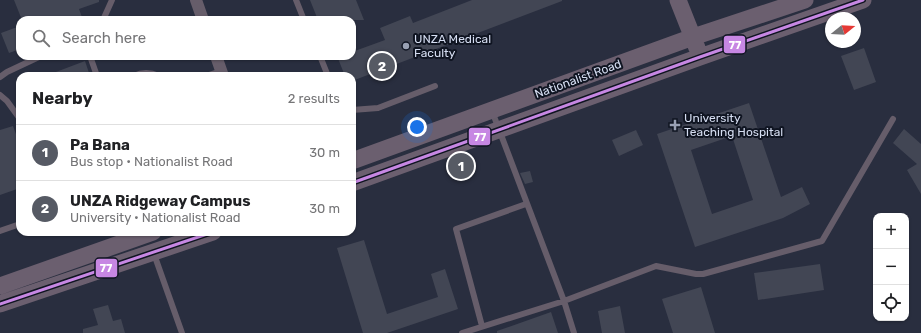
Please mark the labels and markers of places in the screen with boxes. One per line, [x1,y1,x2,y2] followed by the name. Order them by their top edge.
[414,32,491,60] place label: UNZA Medical Faculty
[401,41,411,51] marker: UNZA Medical Faculty
[369,51,395,81] pin: 2
[684,111,783,139] place label: University Teaching Hospital
[669,119,681,131] marker: University Teaching Hospital
[448,151,474,181] pin: 1

